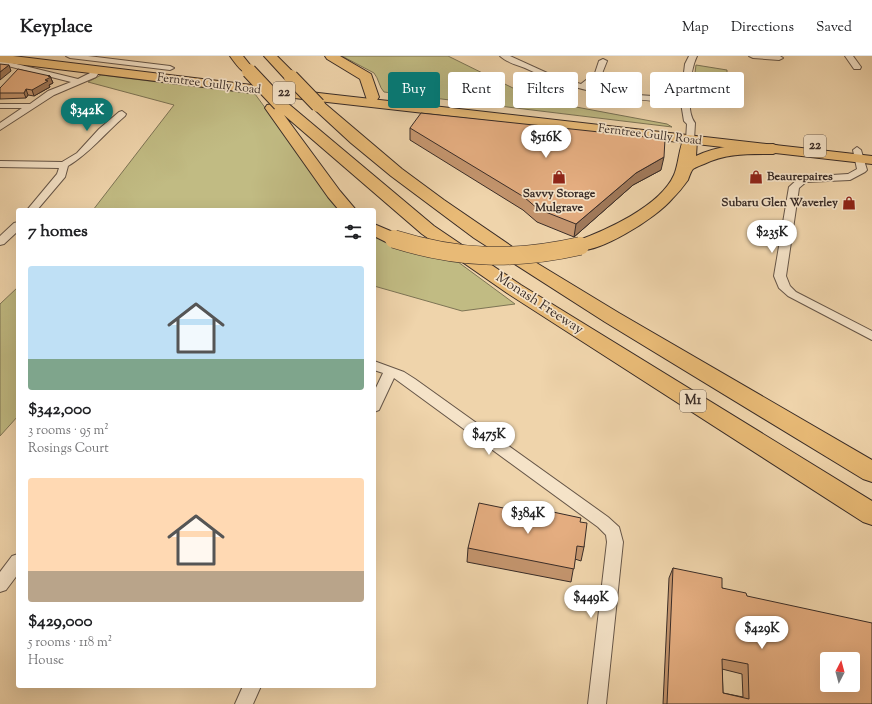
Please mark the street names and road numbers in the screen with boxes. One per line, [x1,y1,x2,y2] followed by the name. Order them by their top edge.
[156,69,262,99] street label: Ferntree Gully Road
[273,82,295,104] road number: 22
[597,120,703,150] street label: Ferntree Gully Road
[804,135,826,157] road number: 22
[491,268,587,340] street label: Monash Freeway
[680,390,706,412] road number: M1

